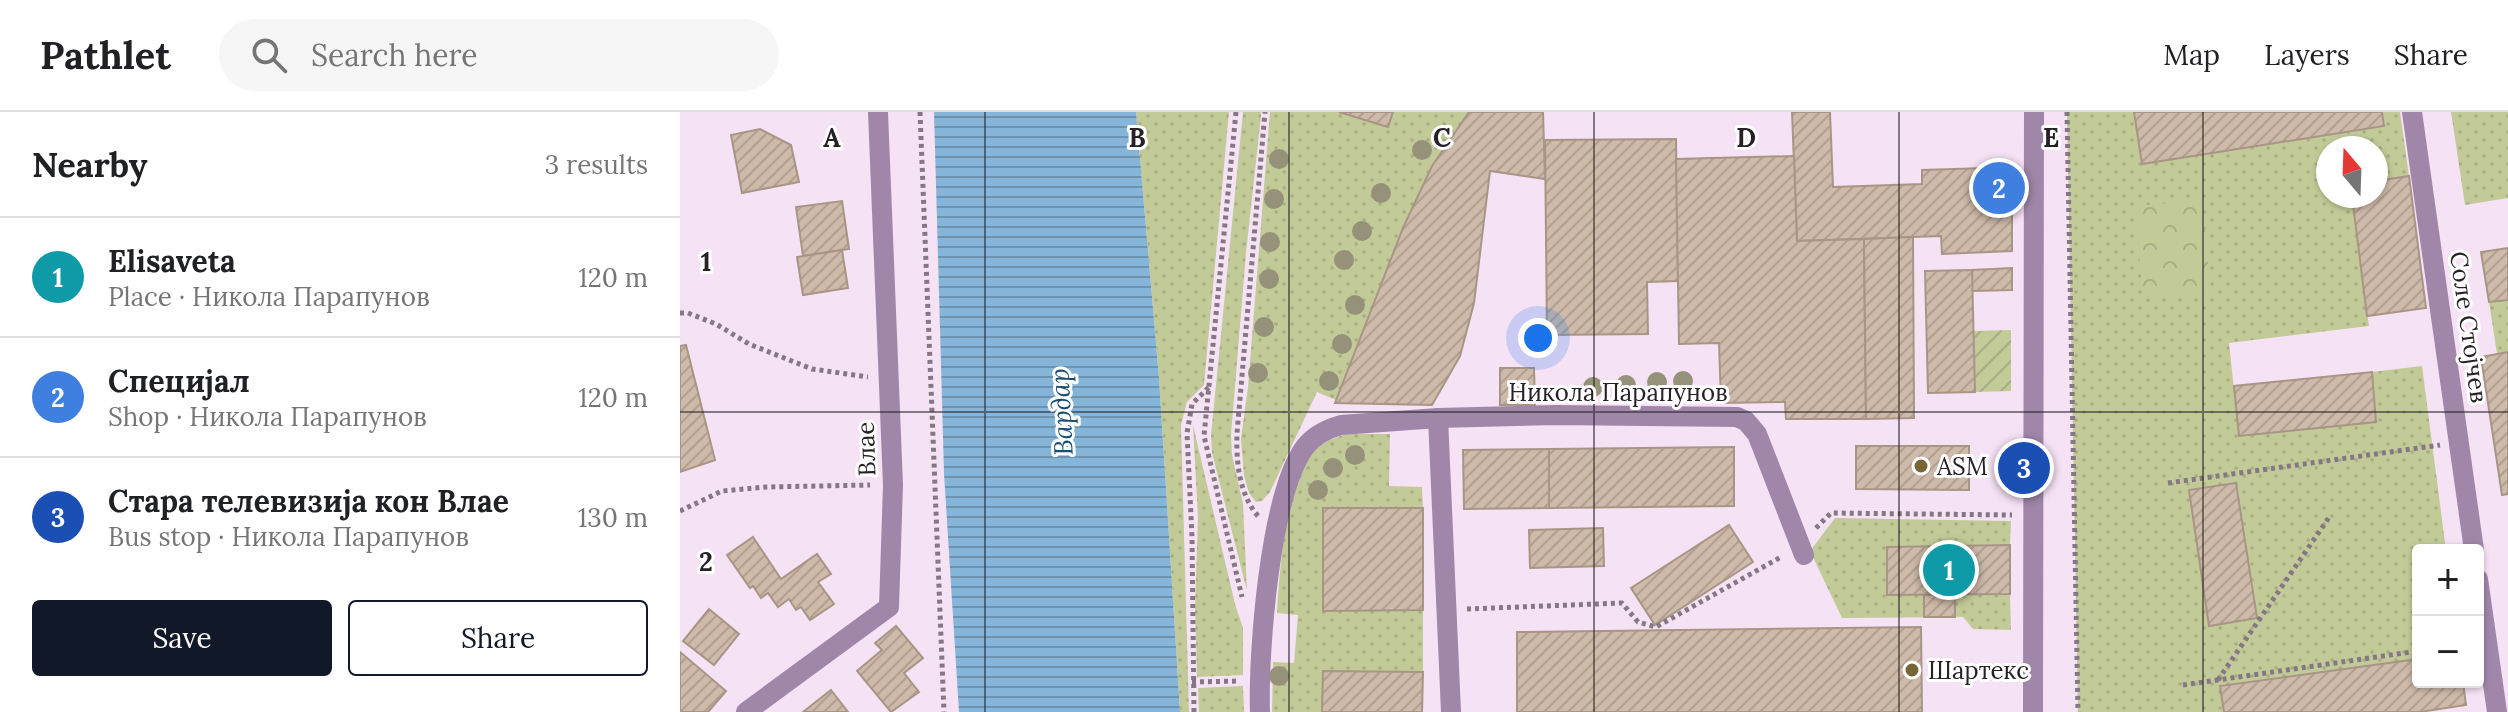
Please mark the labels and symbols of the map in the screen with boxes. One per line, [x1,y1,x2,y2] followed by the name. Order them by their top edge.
[823,121,841,154] text: A
[1128,121,1146,154] text: B
[1433,121,1451,154] text: C
[1736,121,1756,154] text: D
[2043,121,2059,154] text: E
[2316,136,2388,208] north arrow
[1973,158,2025,218] pin: 2
[701,245,711,278] text: 1
[2443,249,2495,405] street label: Соле Стојчев
[1518,318,1558,358] your location
[1042,368,1080,456] water label: Вардар
[1508,377,1728,408] street label: Никола Парапунов
[850,421,882,477] street label: Влае
[1998,438,2050,498] pin: 3
[1936,451,1988,482] place label: ASM
[1912,457,1930,475] marker: ASM
[1923,540,1975,600] pin: 1
[699,545,713,578] text: 2
[1928,655,2029,686] place label: Шартекс
[1903,661,1921,679] marker: Шартекс

